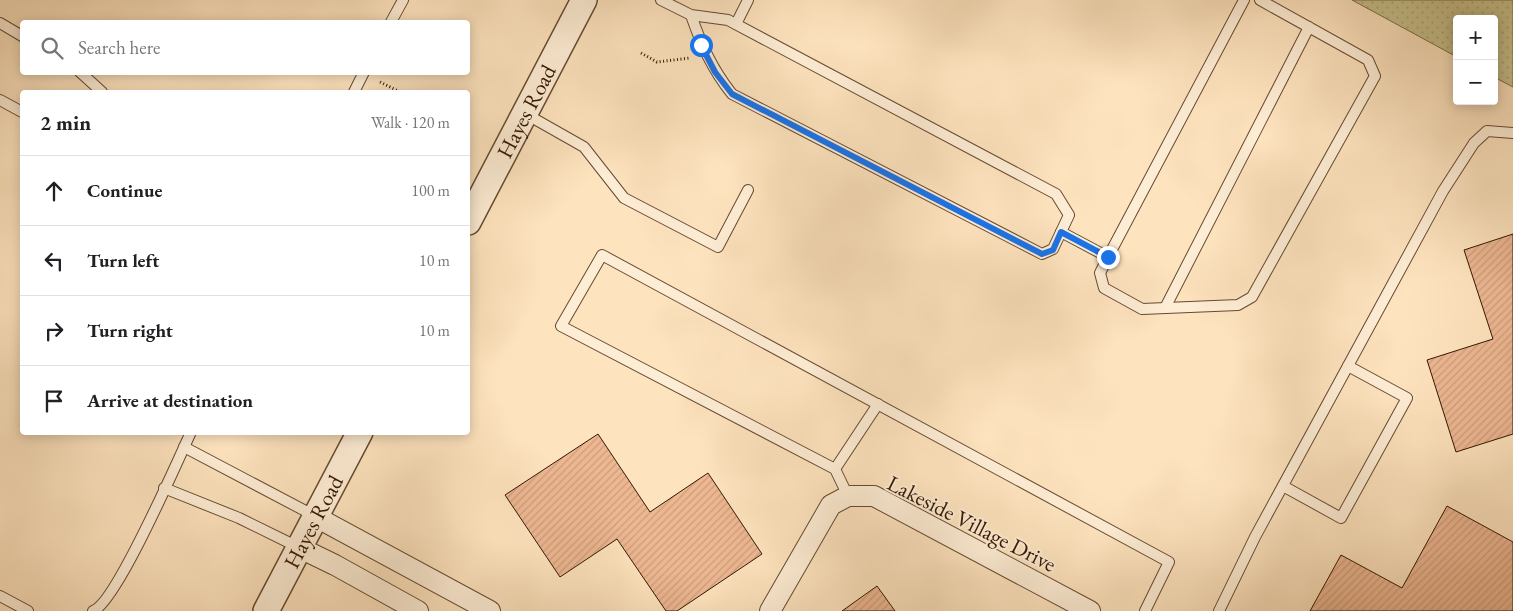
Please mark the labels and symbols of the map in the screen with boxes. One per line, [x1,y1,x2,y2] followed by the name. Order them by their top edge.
[690,34,713,57] route start
[490,59,563,163] street label: Hayes Road
[1097,246,1120,269] route end
[882,468,1061,579] street label: Lakeside Village Drive
[277,469,350,574] street label: Hayes Road

